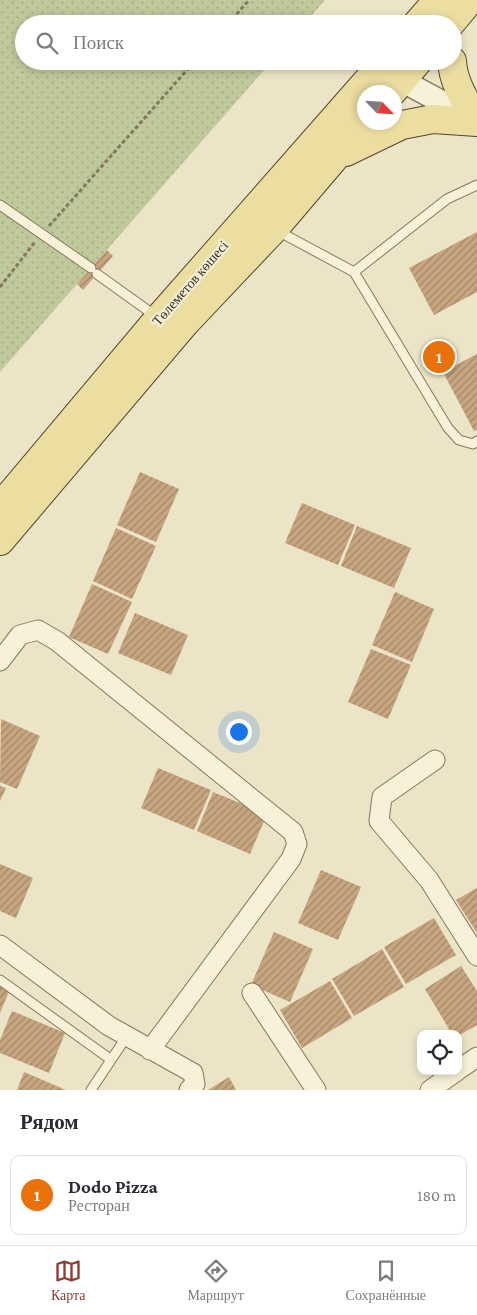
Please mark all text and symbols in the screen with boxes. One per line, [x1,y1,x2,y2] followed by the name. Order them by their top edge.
[15,15,462,70] search box
[33,29,61,57] icon: search
[73,32,124,53] text: Поиск
[357,85,402,130] north arrow
[149,237,231,329] street label: Төлеметов көшесі
[423,338,455,376] pin: 1
[226,719,252,745] your location
[417,1030,462,1075] map controls
[417,1030,462,1075] button: locate
[20,1110,79,1134] text: Рядом
[68,1176,158,1197] text: Dodo Pizza
[34,1187,40,1204] text: 1
[417,1187,456,1204] text: 180 m
[68,1197,130,1214] text: Ресторан
[51,1257,86,1304] tab: Карта
[187,1257,244,1304] tab: Маршрут
[346,1257,426,1304] tab: Сохранённые

